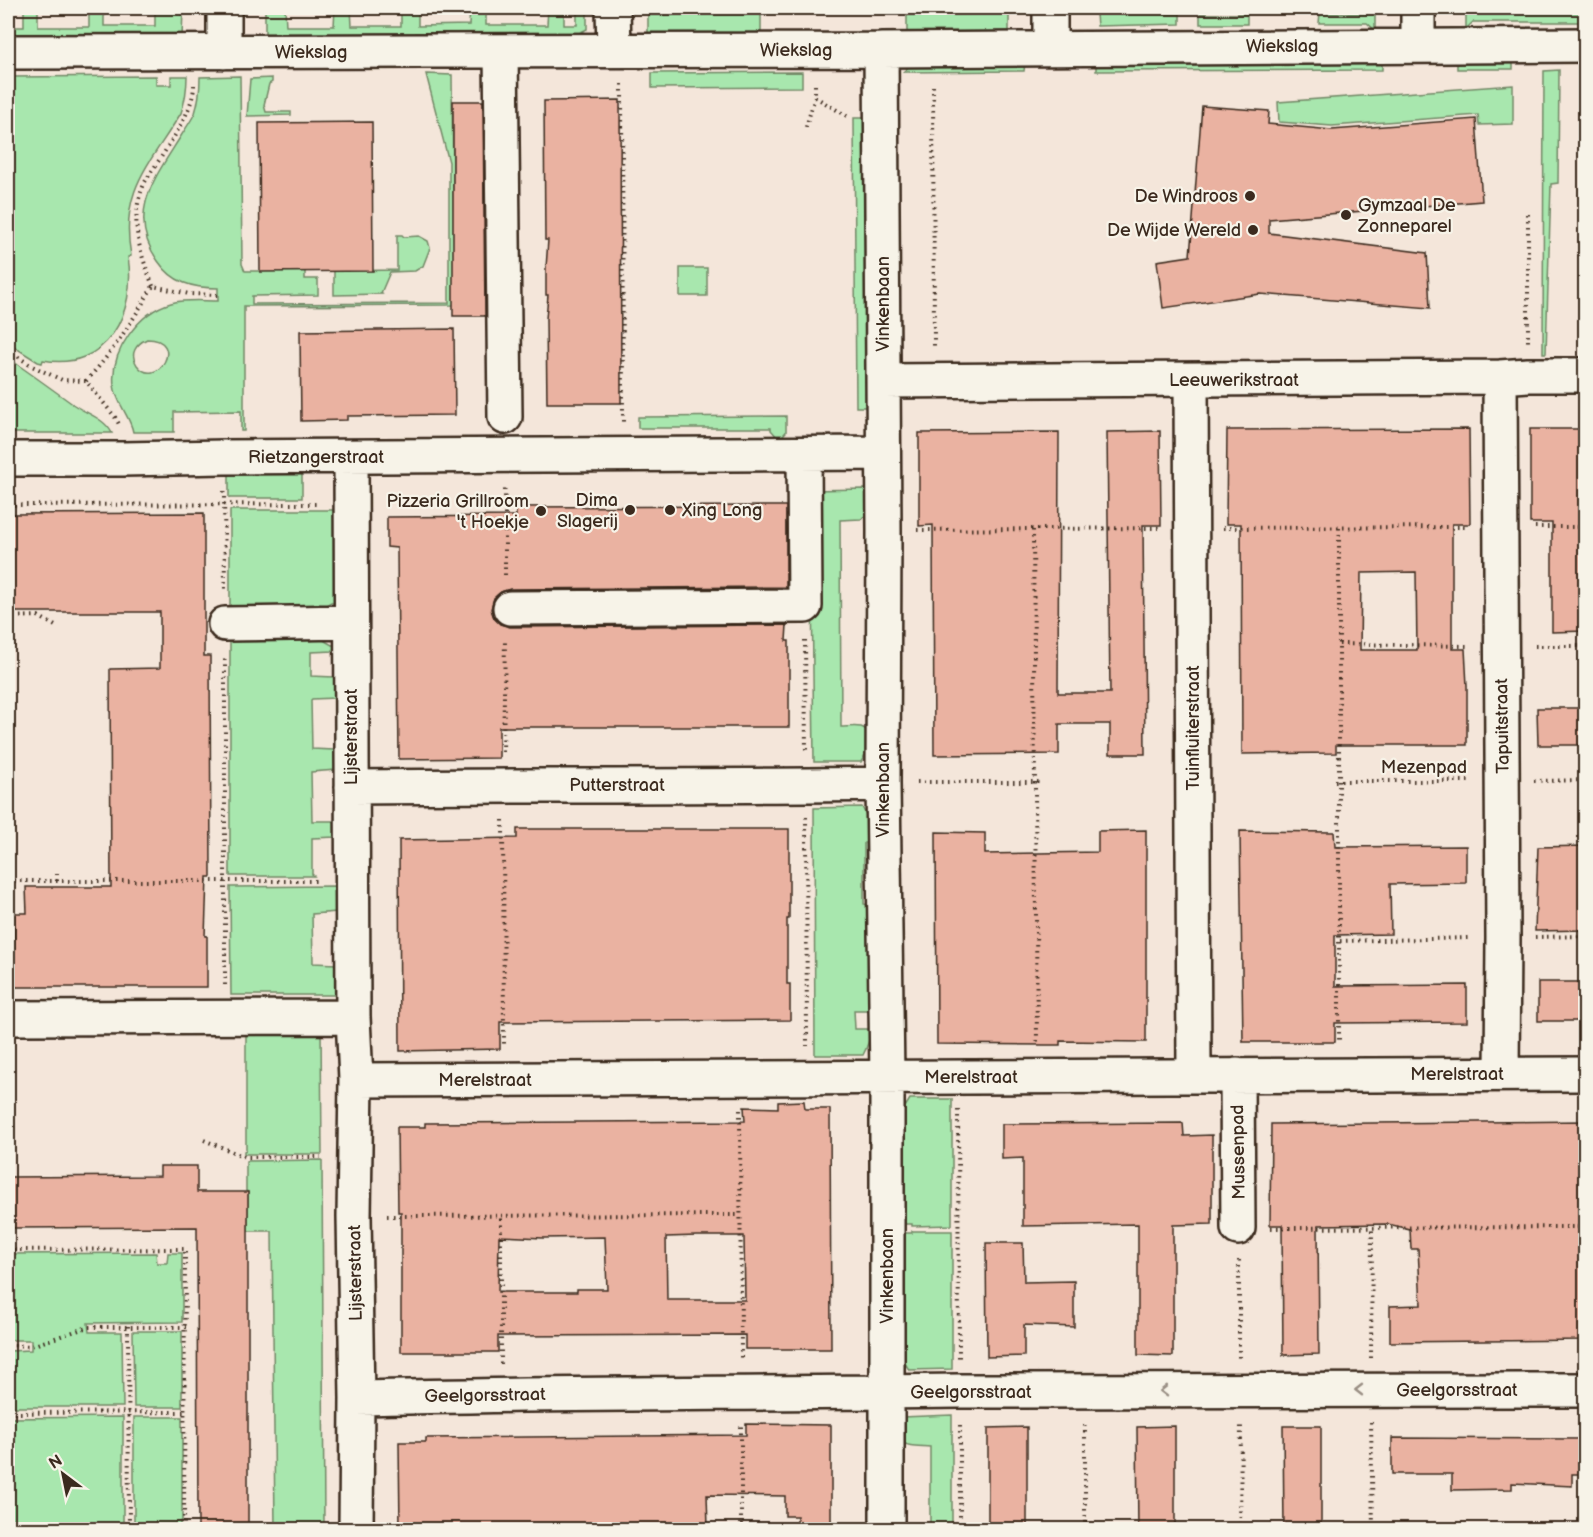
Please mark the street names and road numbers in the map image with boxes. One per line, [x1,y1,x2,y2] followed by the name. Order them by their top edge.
[1246,36,1318,57] street label: Wiekslag
[760,40,832,61] street label: Wiekslag
[275,42,347,63] street label: Wiekslag
[873,256,894,352] street label: Vinkenbaan
[1169,370,1299,391] street label: Leeuwerikstraat
[248,447,384,468] street label: Rietzangerstraat
[1183,665,1204,791] street label: Tuinfluiterstraat
[1491,678,1514,774] street label: Tapuitstraat
[341,688,362,785] street label: Lijsterstraat
[873,742,894,838] street label: Vinkenbaan
[1381,757,1467,778] street label: Mezenpad
[569,775,665,796] street label: Putterstraat
[1410,1064,1504,1085] street label: Merelstraat
[924,1067,1018,1088] street label: Merelstraat
[438,1070,532,1091] street label: Merelstraat
[1227,1104,1250,1200] street label: Mussenpad
[344,1224,367,1321] street label: Lijsterstraat
[877,1228,898,1324] street label: Vinkenbaan
[1396,1380,1518,1401] street label: Geelgorsstraat
[910,1382,1032,1403] street label: Geelgorsstraat
[424,1384,546,1407] street label: Geelgorsstraat

